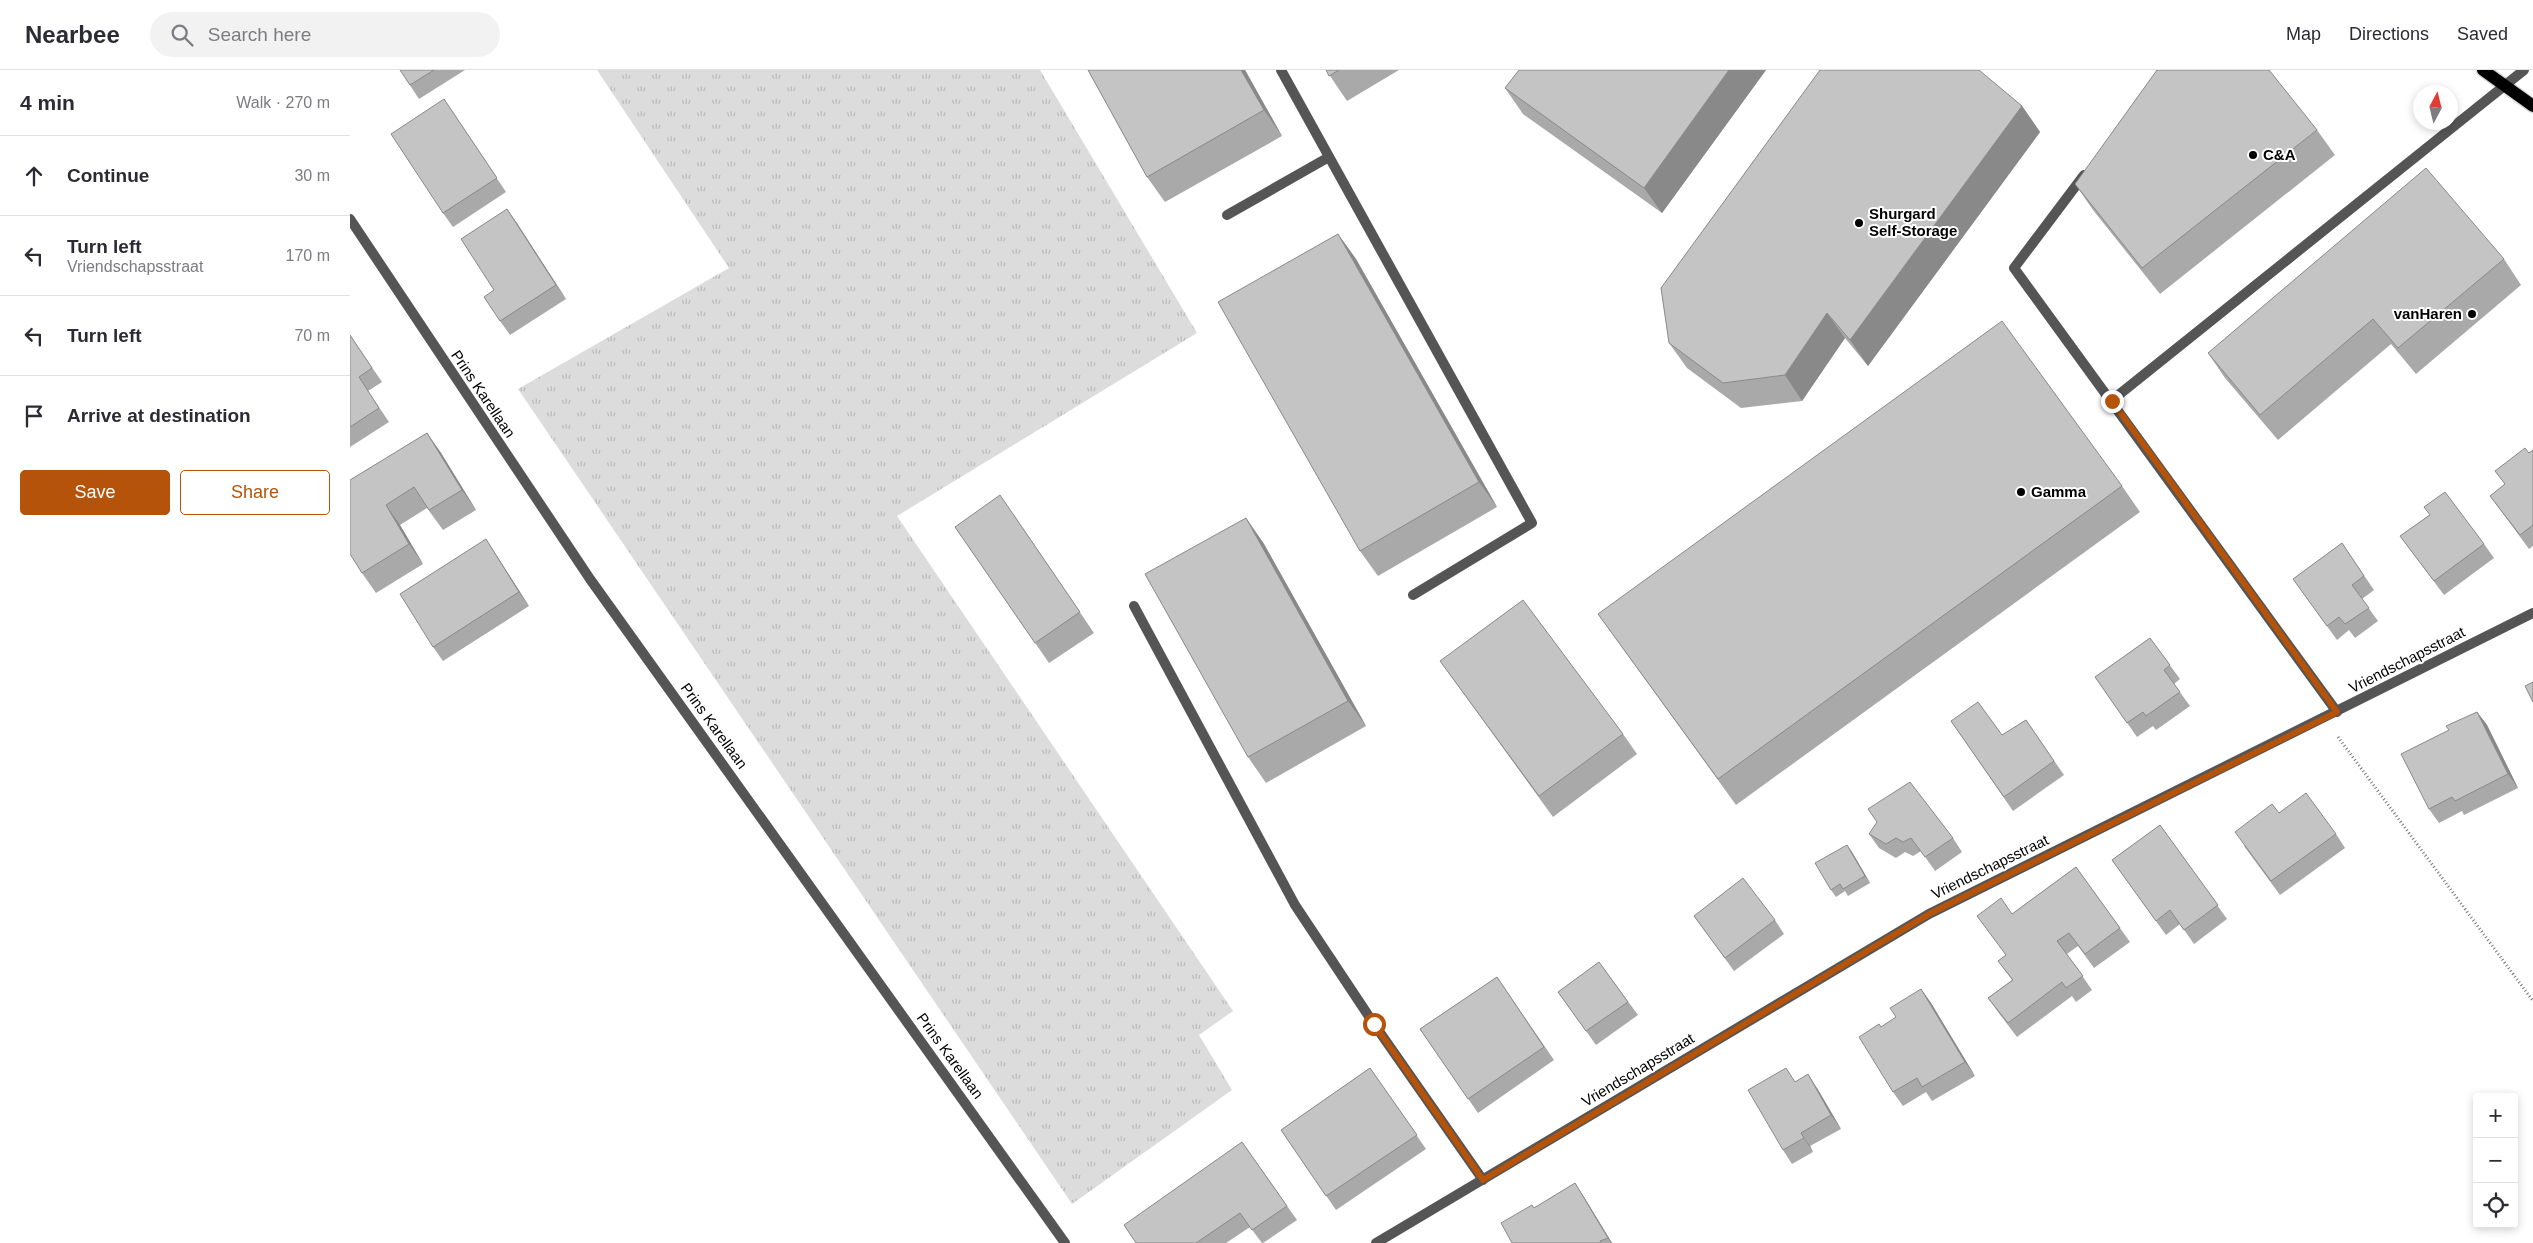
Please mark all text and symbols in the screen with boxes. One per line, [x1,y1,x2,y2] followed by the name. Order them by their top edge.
[150,12,500,57] search box
[25,21,120,48] text: Nearbee
[168,21,196,49] icon: search
[208,24,311,45] text: Search here
[2286,24,2321,44] text: Map
[2349,24,2429,44] text: Directions
[2457,24,2508,44] text: Saved
[2413,85,2458,130] north arrow
[20,91,75,114] text: 4 min
[236,94,330,111] text: Walk · 270 m
[2263,146,2296,163] place label: C&A
[2247,149,2259,161] marker: C&A
[20,162,48,190] icon: ahead
[67,165,149,186] text: Continue
[294,167,330,184] text: 30 m
[1869,205,1957,239] place label: Shurgard Self-Storage
[1853,217,1865,229] marker: Shurgard Self-Storage
[67,236,142,257] text: Turn left
[20,242,48,270] icon: left
[286,247,330,264] text: 170 m
[67,258,203,275] text: Vriendschapsstraat
[2394,305,2462,322] place label: vanHaren
[2466,308,2478,320] marker: vanHaren
[20,322,48,350] icon: left
[67,325,142,346] text: Turn left
[294,327,330,344] text: 70 m
[448,347,519,441] street label: Prins Karellaan
[2101,390,2124,413] route end
[20,402,48,430] icon: arrive
[67,405,251,426] text: Arrive at destination
[20,470,170,515] button: Save
[180,470,330,515] button: Share
[2031,483,2087,500] place label: Gamma
[2015,486,2027,498] marker: Gamma
[2346,623,2468,696] street label: Vriendschapsstraat
[678,680,751,772] street label: Prins Karellaan
[1929,831,2052,902] street label: Vriendschapsstraat
[914,1010,987,1102] street label: Prins Karellaan
[1363,1013,1386,1036] route start
[1579,1029,1698,1110] street label: Vriendschapsstraat
[2473,1093,2518,1228] map controls
[2473,1093,2518,1138] button: +
[2473,1138,2518,1183] button: −
[2473,1183,2518,1228] button: locate

